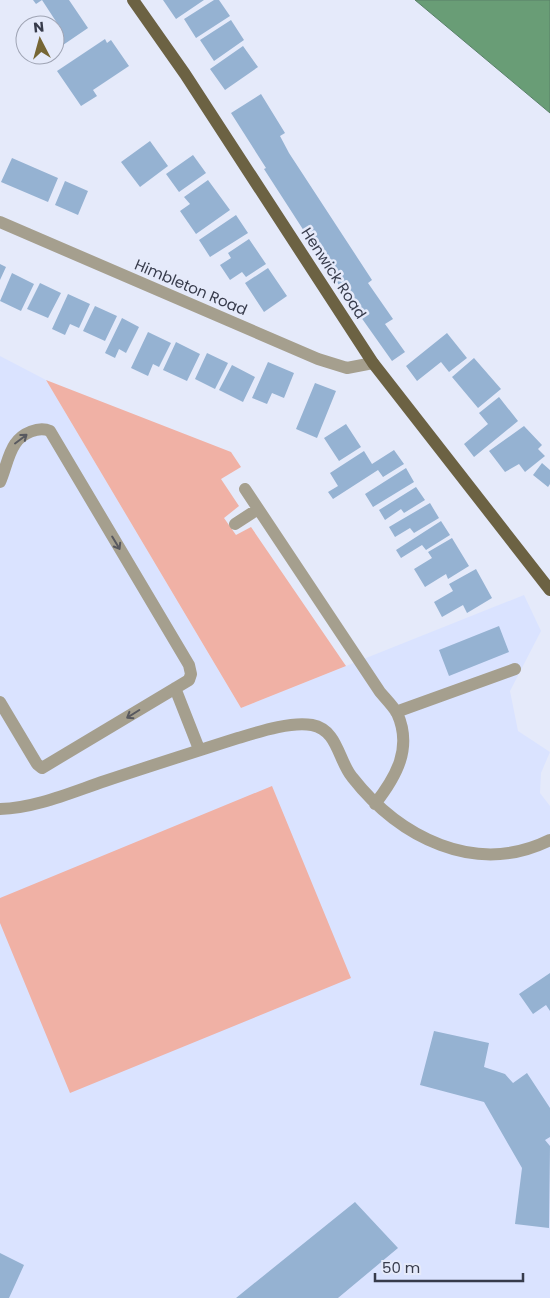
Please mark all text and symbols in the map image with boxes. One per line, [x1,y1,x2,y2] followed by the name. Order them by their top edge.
[15,15,65,65] north arrow
[32,17,45,38] text: N
[297,223,371,323] street label: Henwick Road
[132,254,250,320] street label: Himbleton Road
[15,434,28,445] one-way arrow
[112,535,122,549] one-way arrow
[127,709,141,719] one-way arrow
[375,1250,522,1282] scale bar
[382,1257,420,1278] text: 50 m

